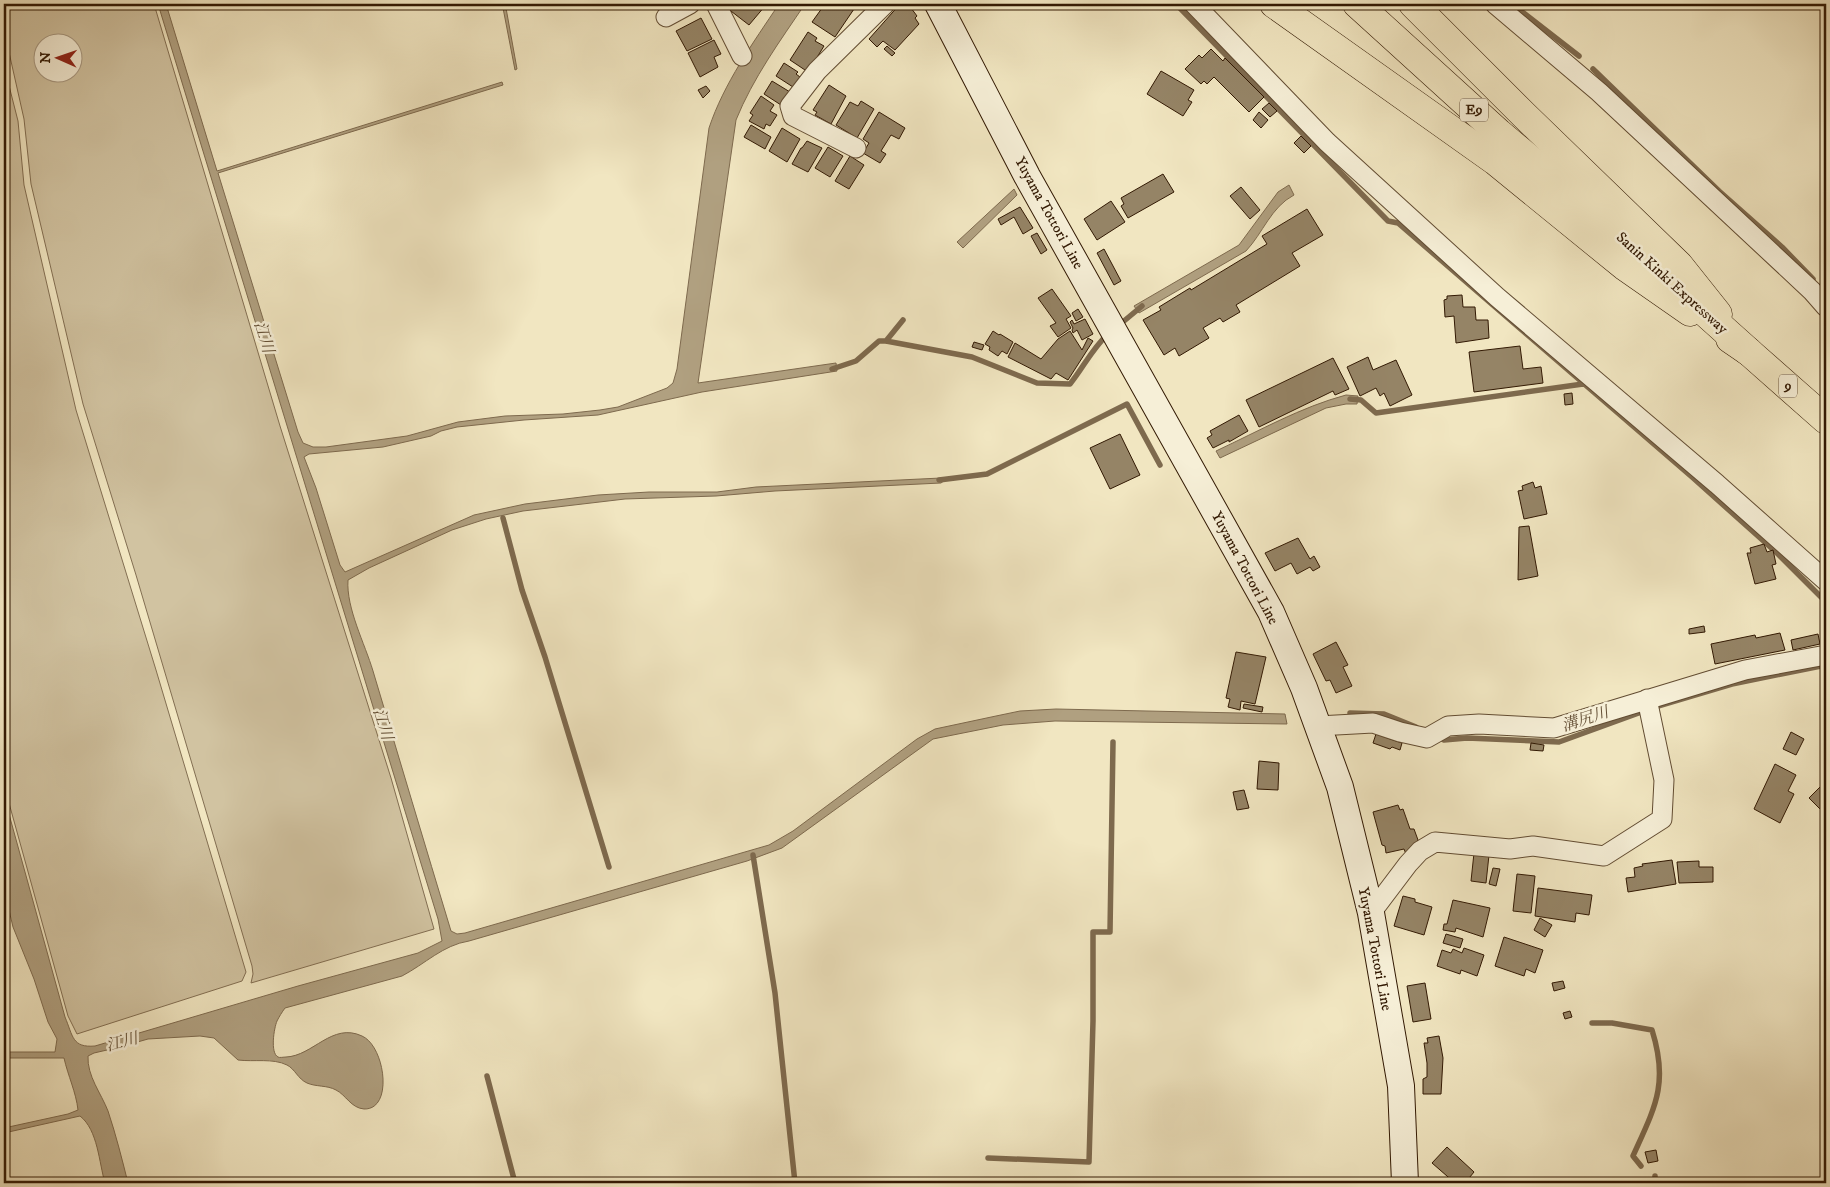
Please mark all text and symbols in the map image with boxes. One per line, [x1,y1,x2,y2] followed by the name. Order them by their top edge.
[32,32,82,82] north arrow
[37,51,55,64] text: N
[1460,98,1488,122] road number: E9
[1010,154,1088,272] street label: Yuyama Tottori Line
[1612,228,1733,339] street label: Sanin Kinki Expressway
[250,319,279,357] water label: 江川
[1779,374,1797,398] road number: 9
[1207,508,1283,628] street label: Yuyama Tottori Line
[1559,701,1613,736] water label: 溝尻川
[369,706,398,744] water label: 江川
[1354,886,1396,1012] street label: Yuyama Tottori Line
[104,1028,142,1056] water label: 江川

